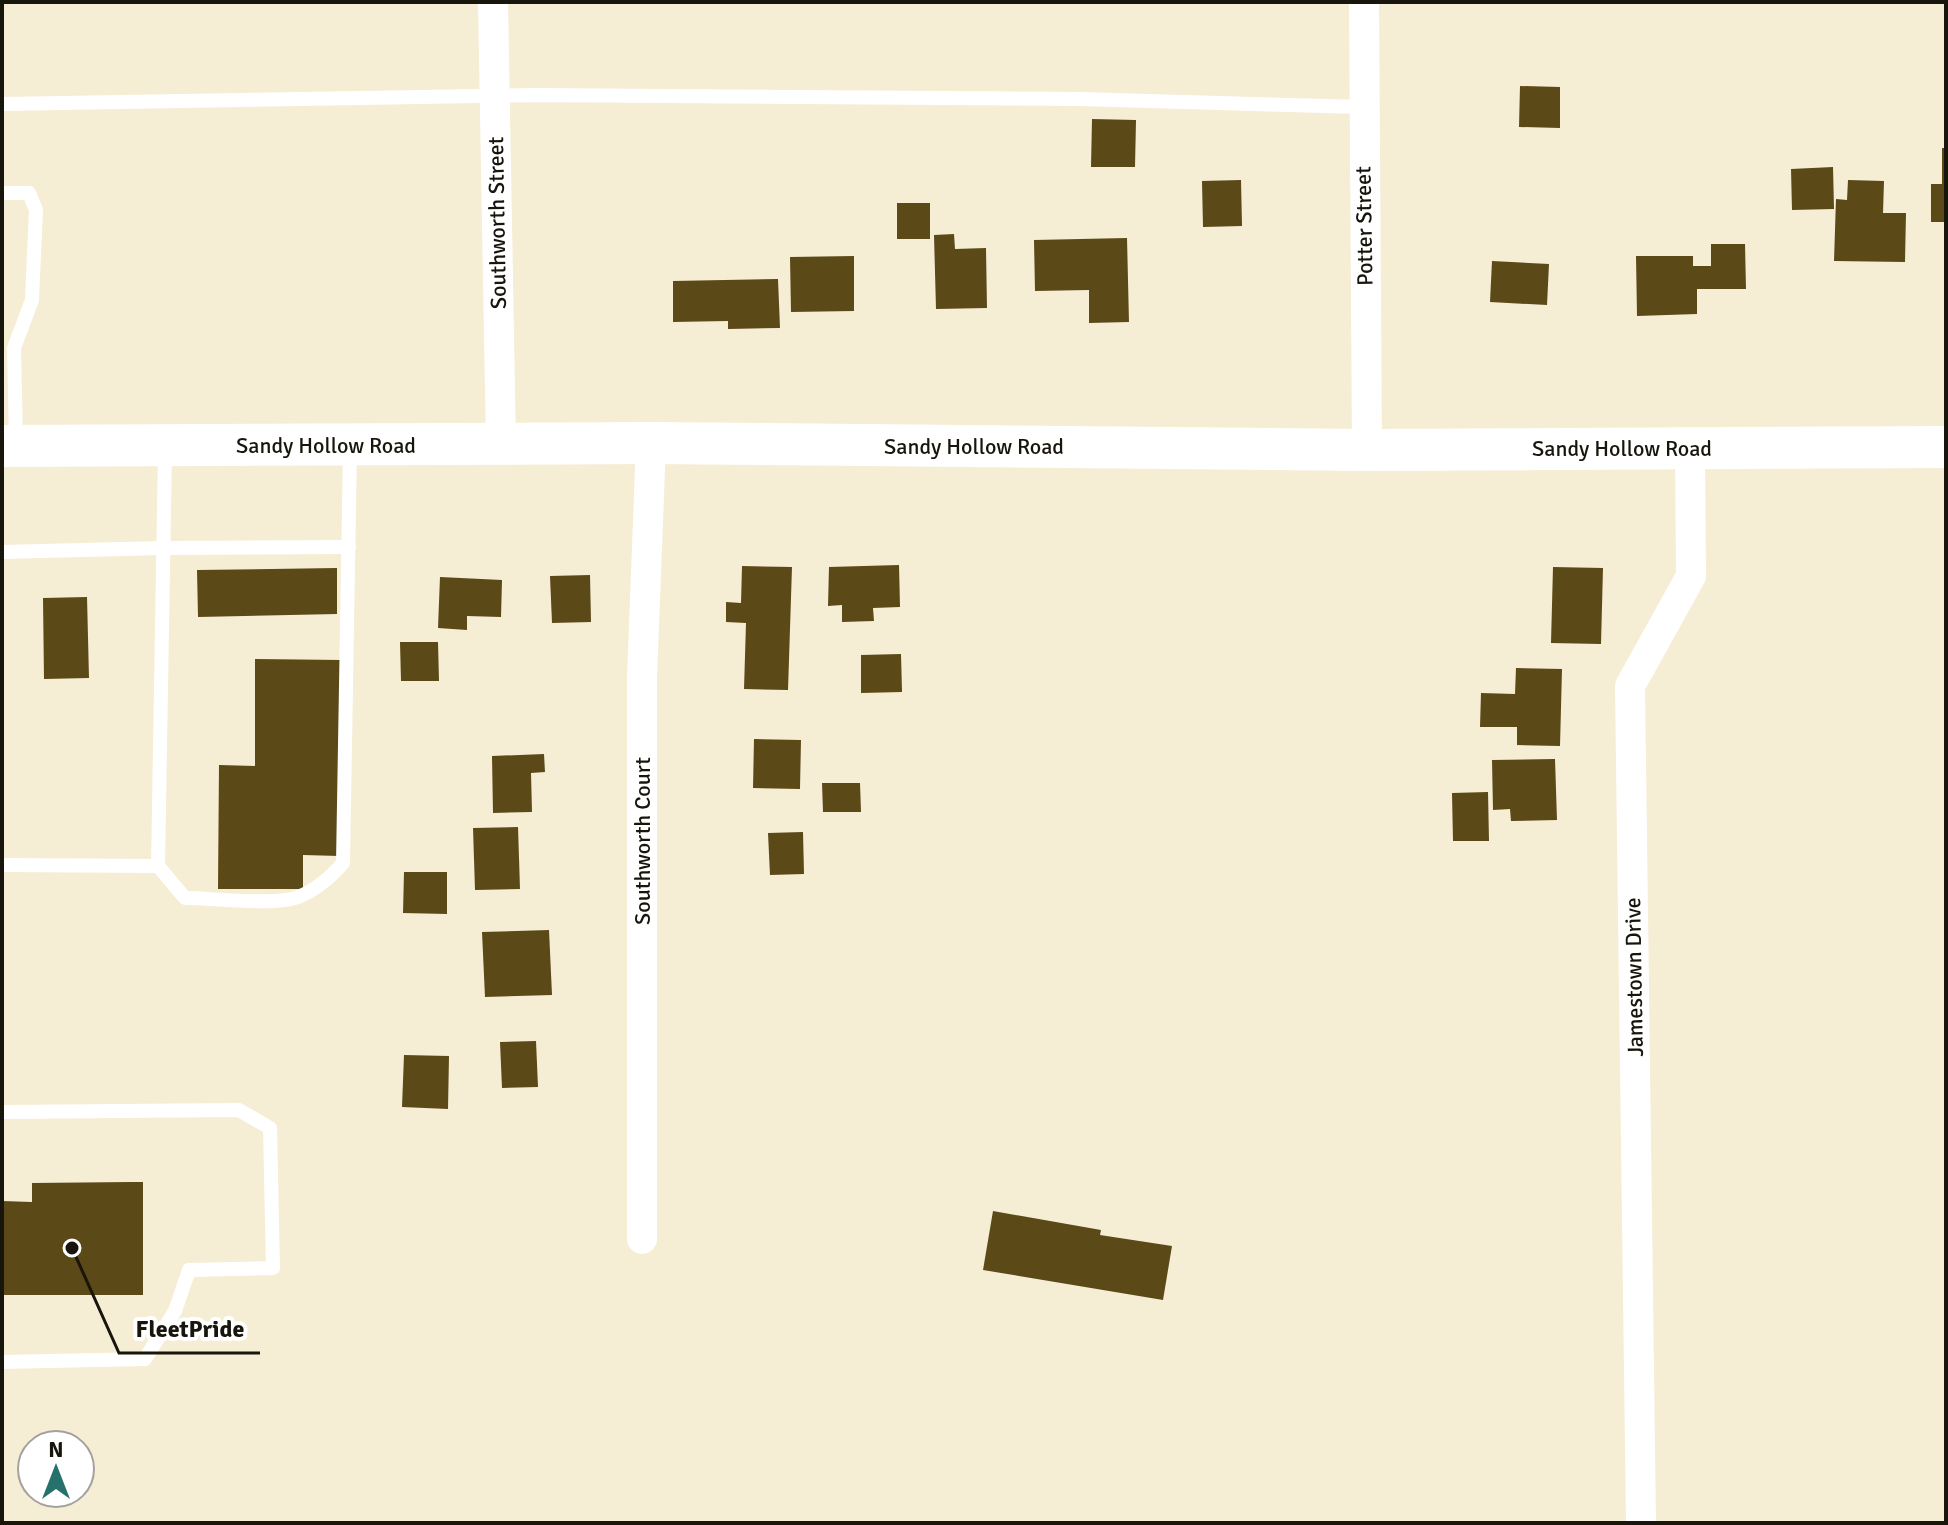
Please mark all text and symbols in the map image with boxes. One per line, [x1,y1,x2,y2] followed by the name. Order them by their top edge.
[482,136,512,309] street label: Southworth Street
[1349,166,1379,286] street label: Potter Street
[236,432,416,459] street label: Sandy Hollow Road
[884,433,1064,460] street label: Sandy Hollow Road
[1532,435,1712,462] street label: Sandy Hollow Road
[629,757,656,925] street label: Southworth Court
[1619,897,1649,1057] street label: Jamestown Drive
[119,1305,260,1353] callout: FleetPride
[136,1314,244,1344] text: FleetPride
[16,1429,96,1509] north arrow
[48,1436,64,1463] text: N

